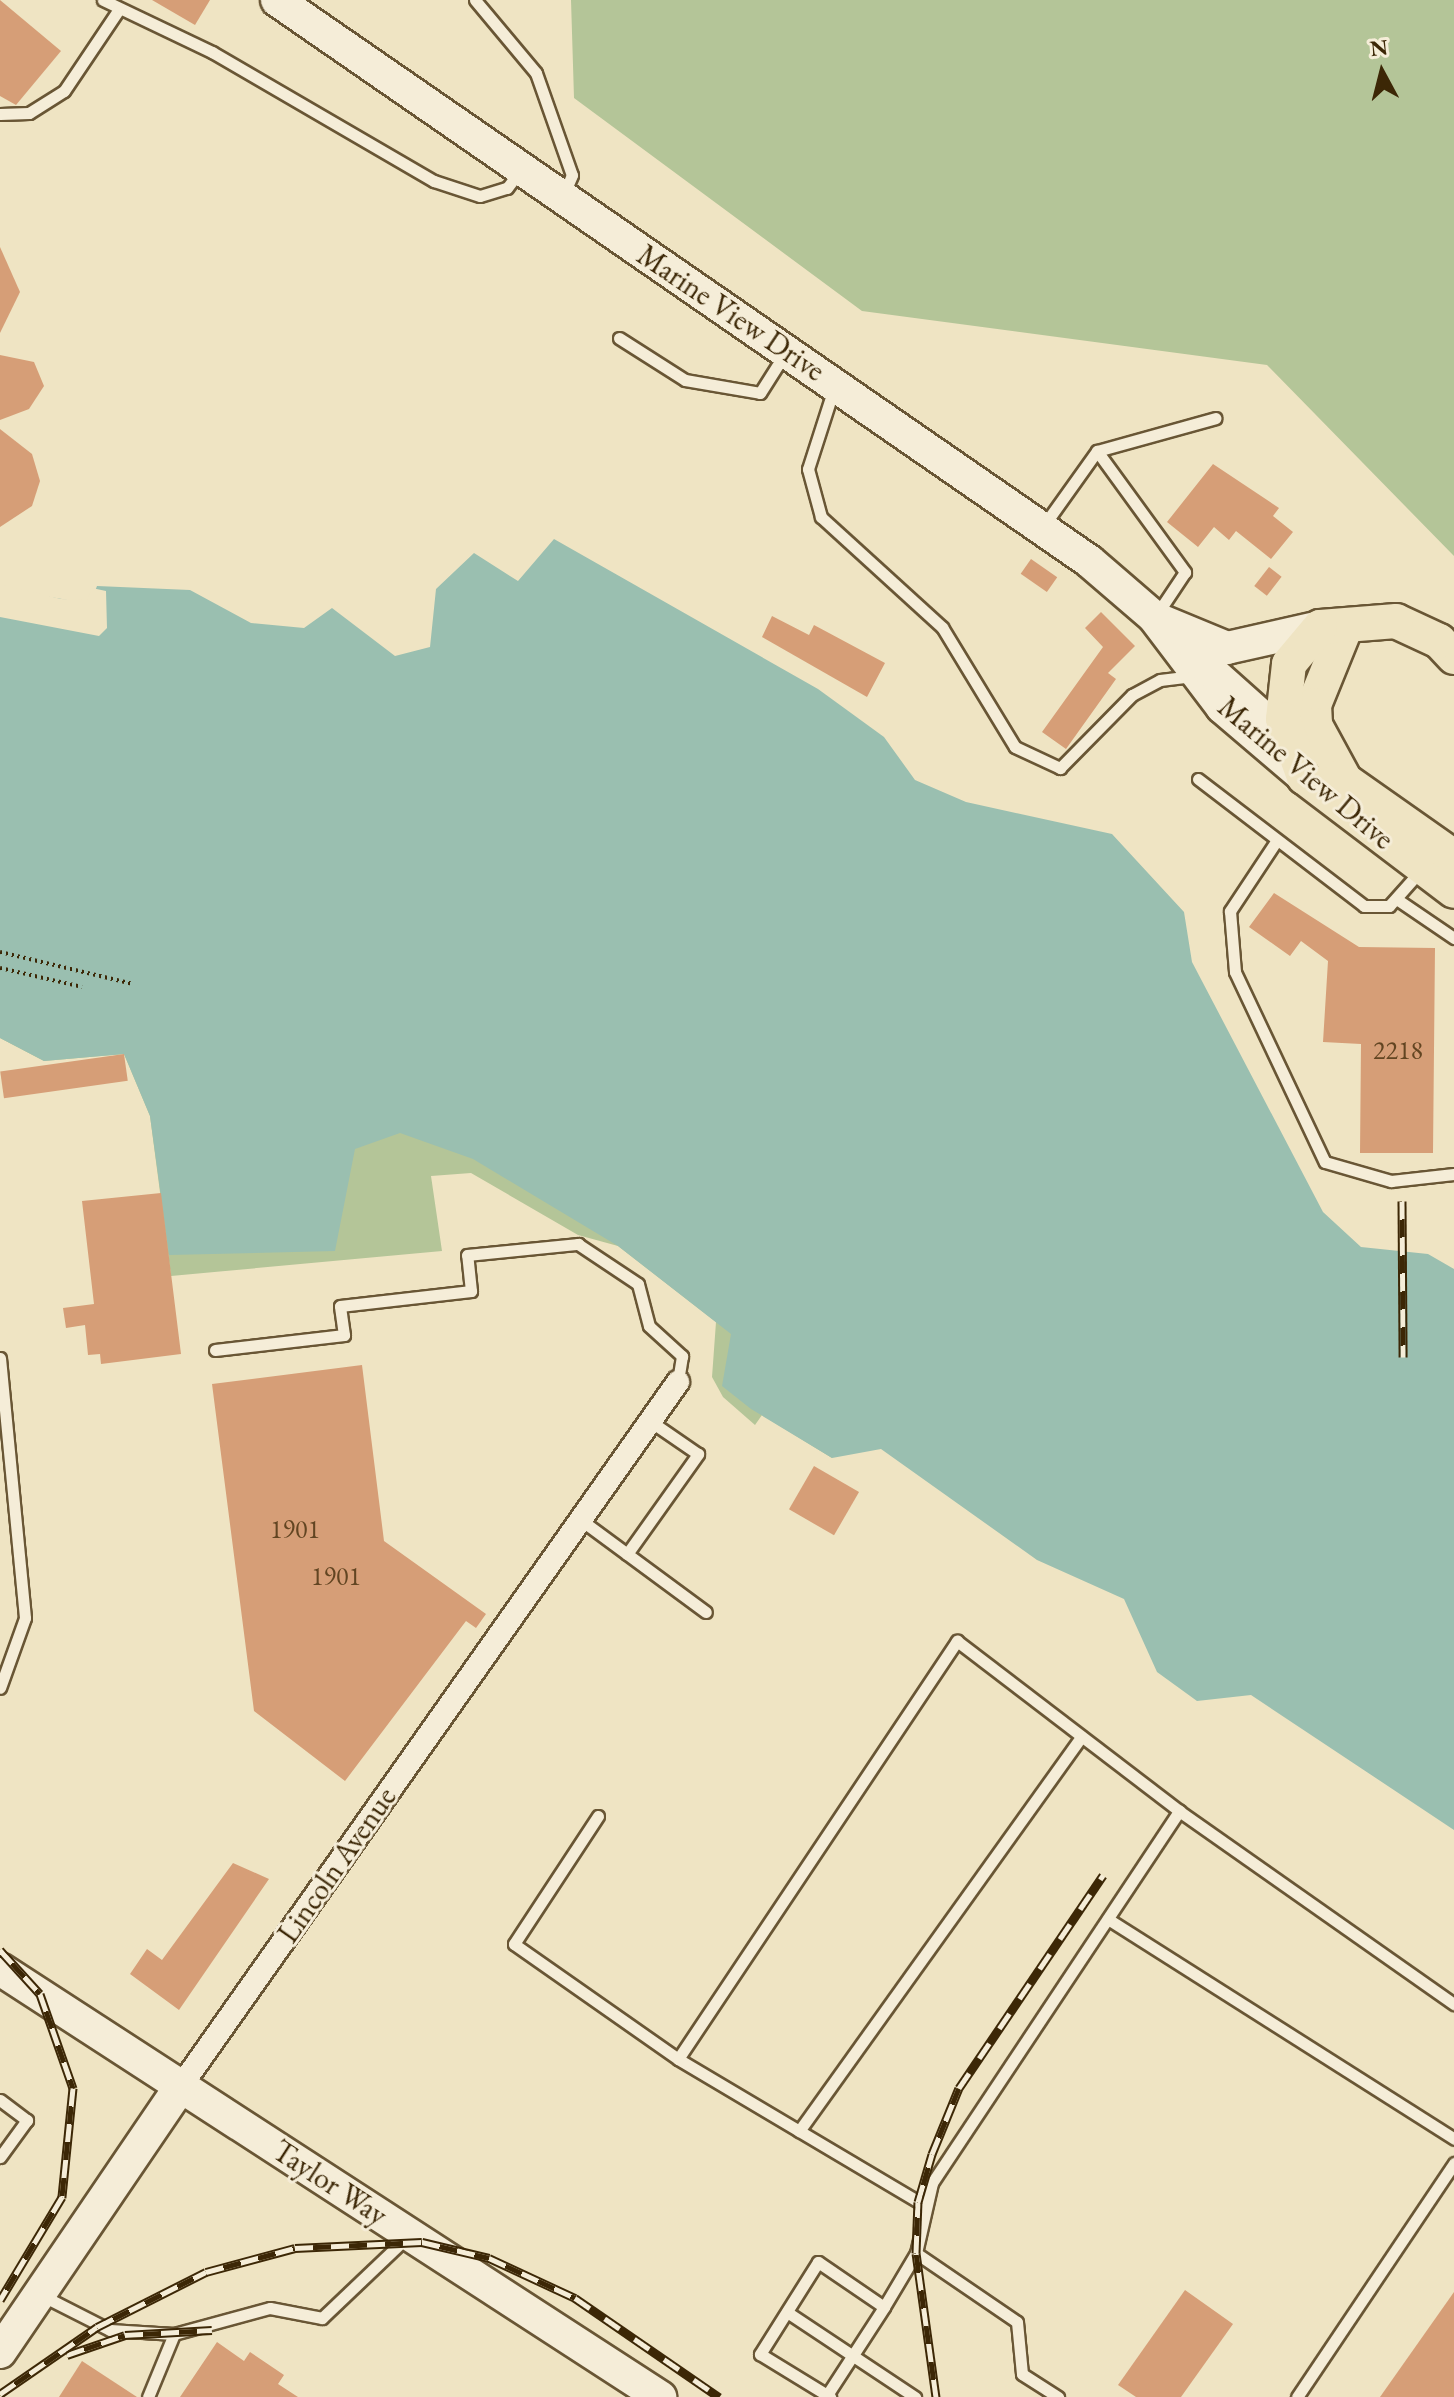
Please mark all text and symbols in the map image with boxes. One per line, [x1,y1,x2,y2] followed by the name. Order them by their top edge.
[1342,32,1422,112] north arrow
[1368,32,1390,63] text: N
[630,237,832,389] street label: Marine View Drive
[1211,689,1401,857] street label: Marine View Drive
[1373,1035,1423,1067] house number: 2218
[270,1514,320,1546] house number: 1901
[311,1561,361,1593] house number: 1901
[270,1780,404,1950] street label: Lincoln Avenue
[266,2133,394,2233] street label: Taylor Way

